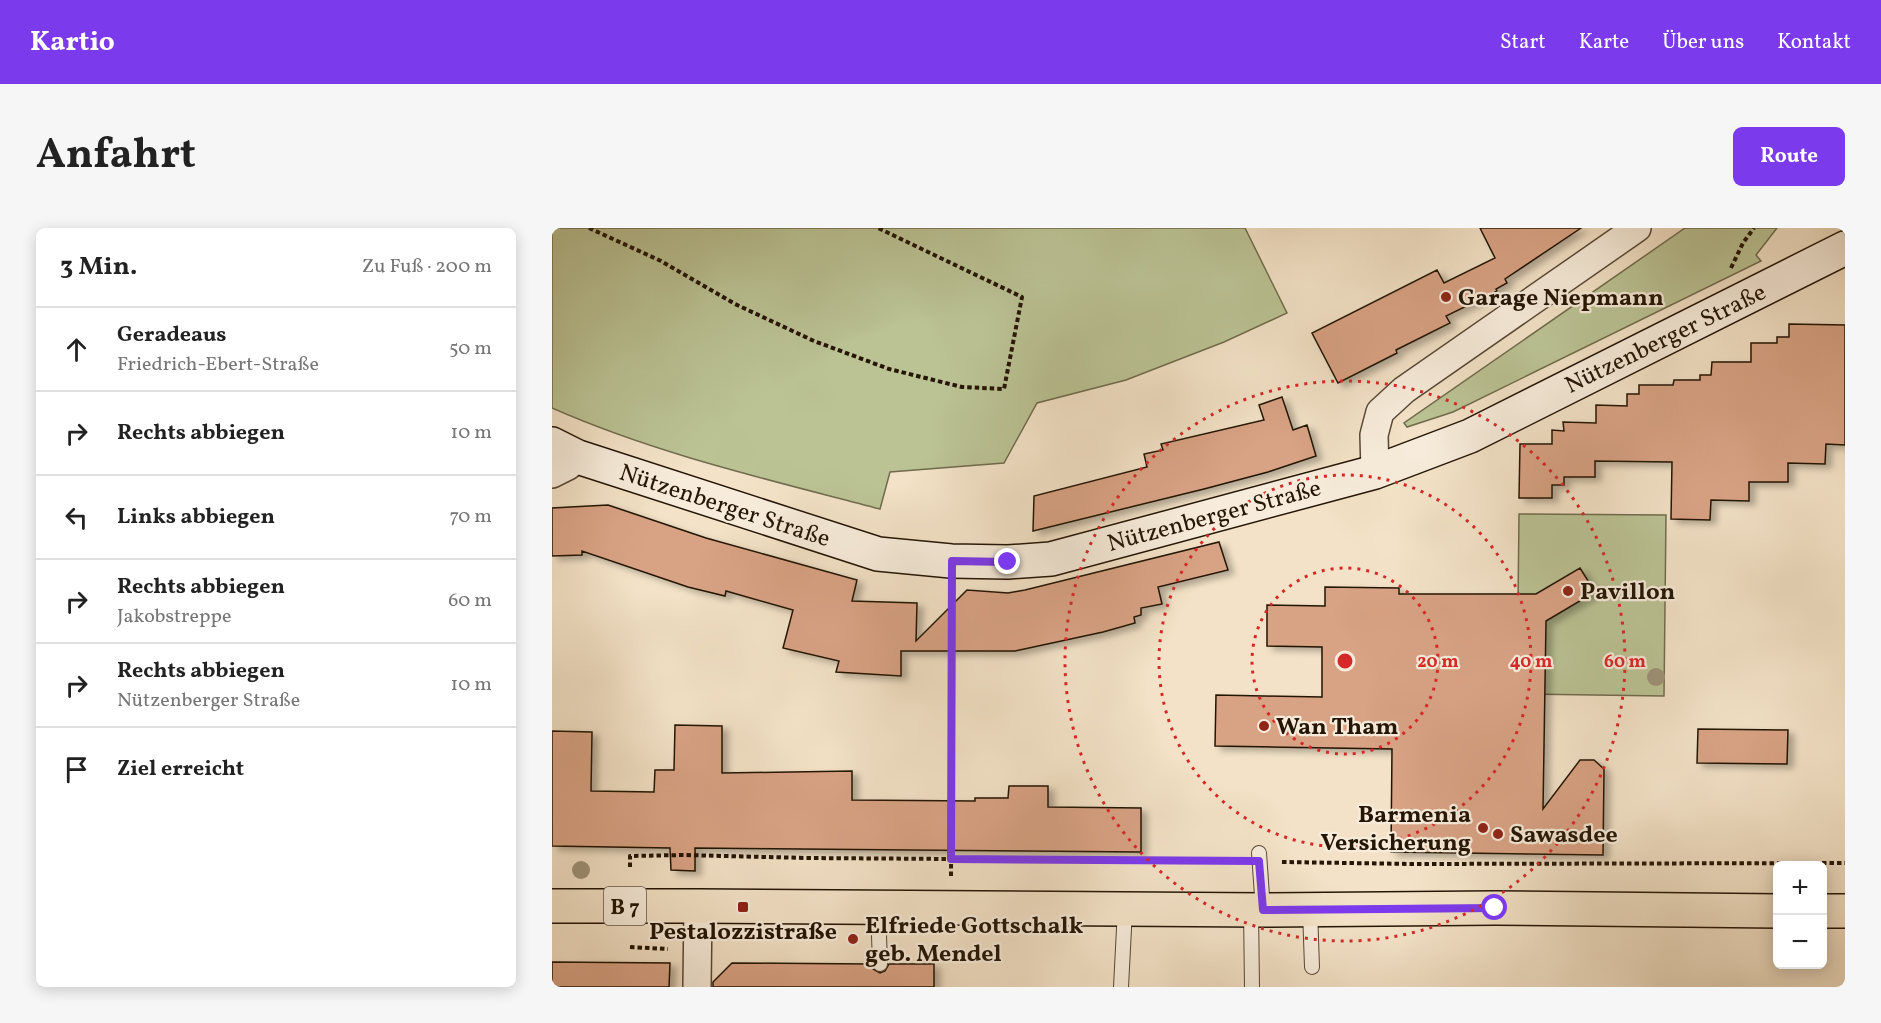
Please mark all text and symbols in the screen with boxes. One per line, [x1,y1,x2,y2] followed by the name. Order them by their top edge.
[30,23,115,62] text: Kartio
[1500,28,1546,57] text: Start
[1579,28,1629,57] text: Karte
[1662,28,1744,57] text: Über uns
[1777,28,1851,57] text: Kontakt
[36,127,196,186] text: Anfahrt
[1733,127,1845,186] button: Route
[60,249,137,285] text: 3 Min.
[362,253,492,281] text: Zu Fuß · 200 m
[1560,276,1772,403] street label: Nützenberger Straße
[1458,282,1664,316] place label: Garage Niepmann
[1439,290,1453,304] marker: Garage Niepmann
[117,320,227,351] text: Geradeaus
[60,333,93,366] icon: ahead
[449,335,492,363] text: 50 m
[117,351,319,379] text: Friedrich-Ebert-Straße
[60,417,93,450] icon: right
[117,418,285,449] text: Rechts abbiegen
[451,419,492,447] text: 10 m
[615,457,834,557] street label: Nützenberger Straße
[1104,472,1325,562] street label: Nützenberger Straße
[60,501,93,534] icon: left
[117,502,275,533] text: Links abbiegen
[449,503,492,531] text: 70 m
[994,548,1020,574] route end
[117,572,285,603] text: Rechts abbiegen
[1580,576,1675,610] place label: Pavillon
[1561,584,1575,598] marker: Pavillon
[60,585,93,618] icon: right
[448,587,492,615] text: 60 m
[117,603,231,631] text: Jakobstreppe
[1417,650,1459,675] text: 20 m
[1510,650,1552,675] text: 40 m
[1604,650,1646,675] text: 60 m
[1335,651,1355,671] centre of rings
[117,656,285,687] text: Rechts abbiegen
[60,669,93,702] icon: right
[451,671,492,699] text: 10 m
[117,687,300,715] text: Nützenberger Straße
[1276,711,1399,745] place label: Wan Tham
[1257,719,1271,733] marker: Wan Tham
[60,753,93,786] icon: arrive
[117,754,244,785] text: Ziel erreicht
[1321,799,1471,861] place label: Barmenia Versicherung
[1510,819,1618,853] place label: Sawasdee
[1476,821,1490,835] marker: Barmenia Versicherung
[1491,827,1505,841] marker: Sawasdee
[1773,861,1827,969] map controls
[1773,861,1827,915] button: +
[604,887,646,925] road number: B 7
[1481,894,1507,920] route start
[736,900,750,914] marker: Pestalozzistraße
[865,910,1084,972] place label: Elfriede Gottschalk geb. Mendel
[1773,915,1827,969] button: −
[649,916,837,950] place label: Pestalozzistraße
[846,932,860,946] marker: Elfriede Gottschalk geb. Mendel

